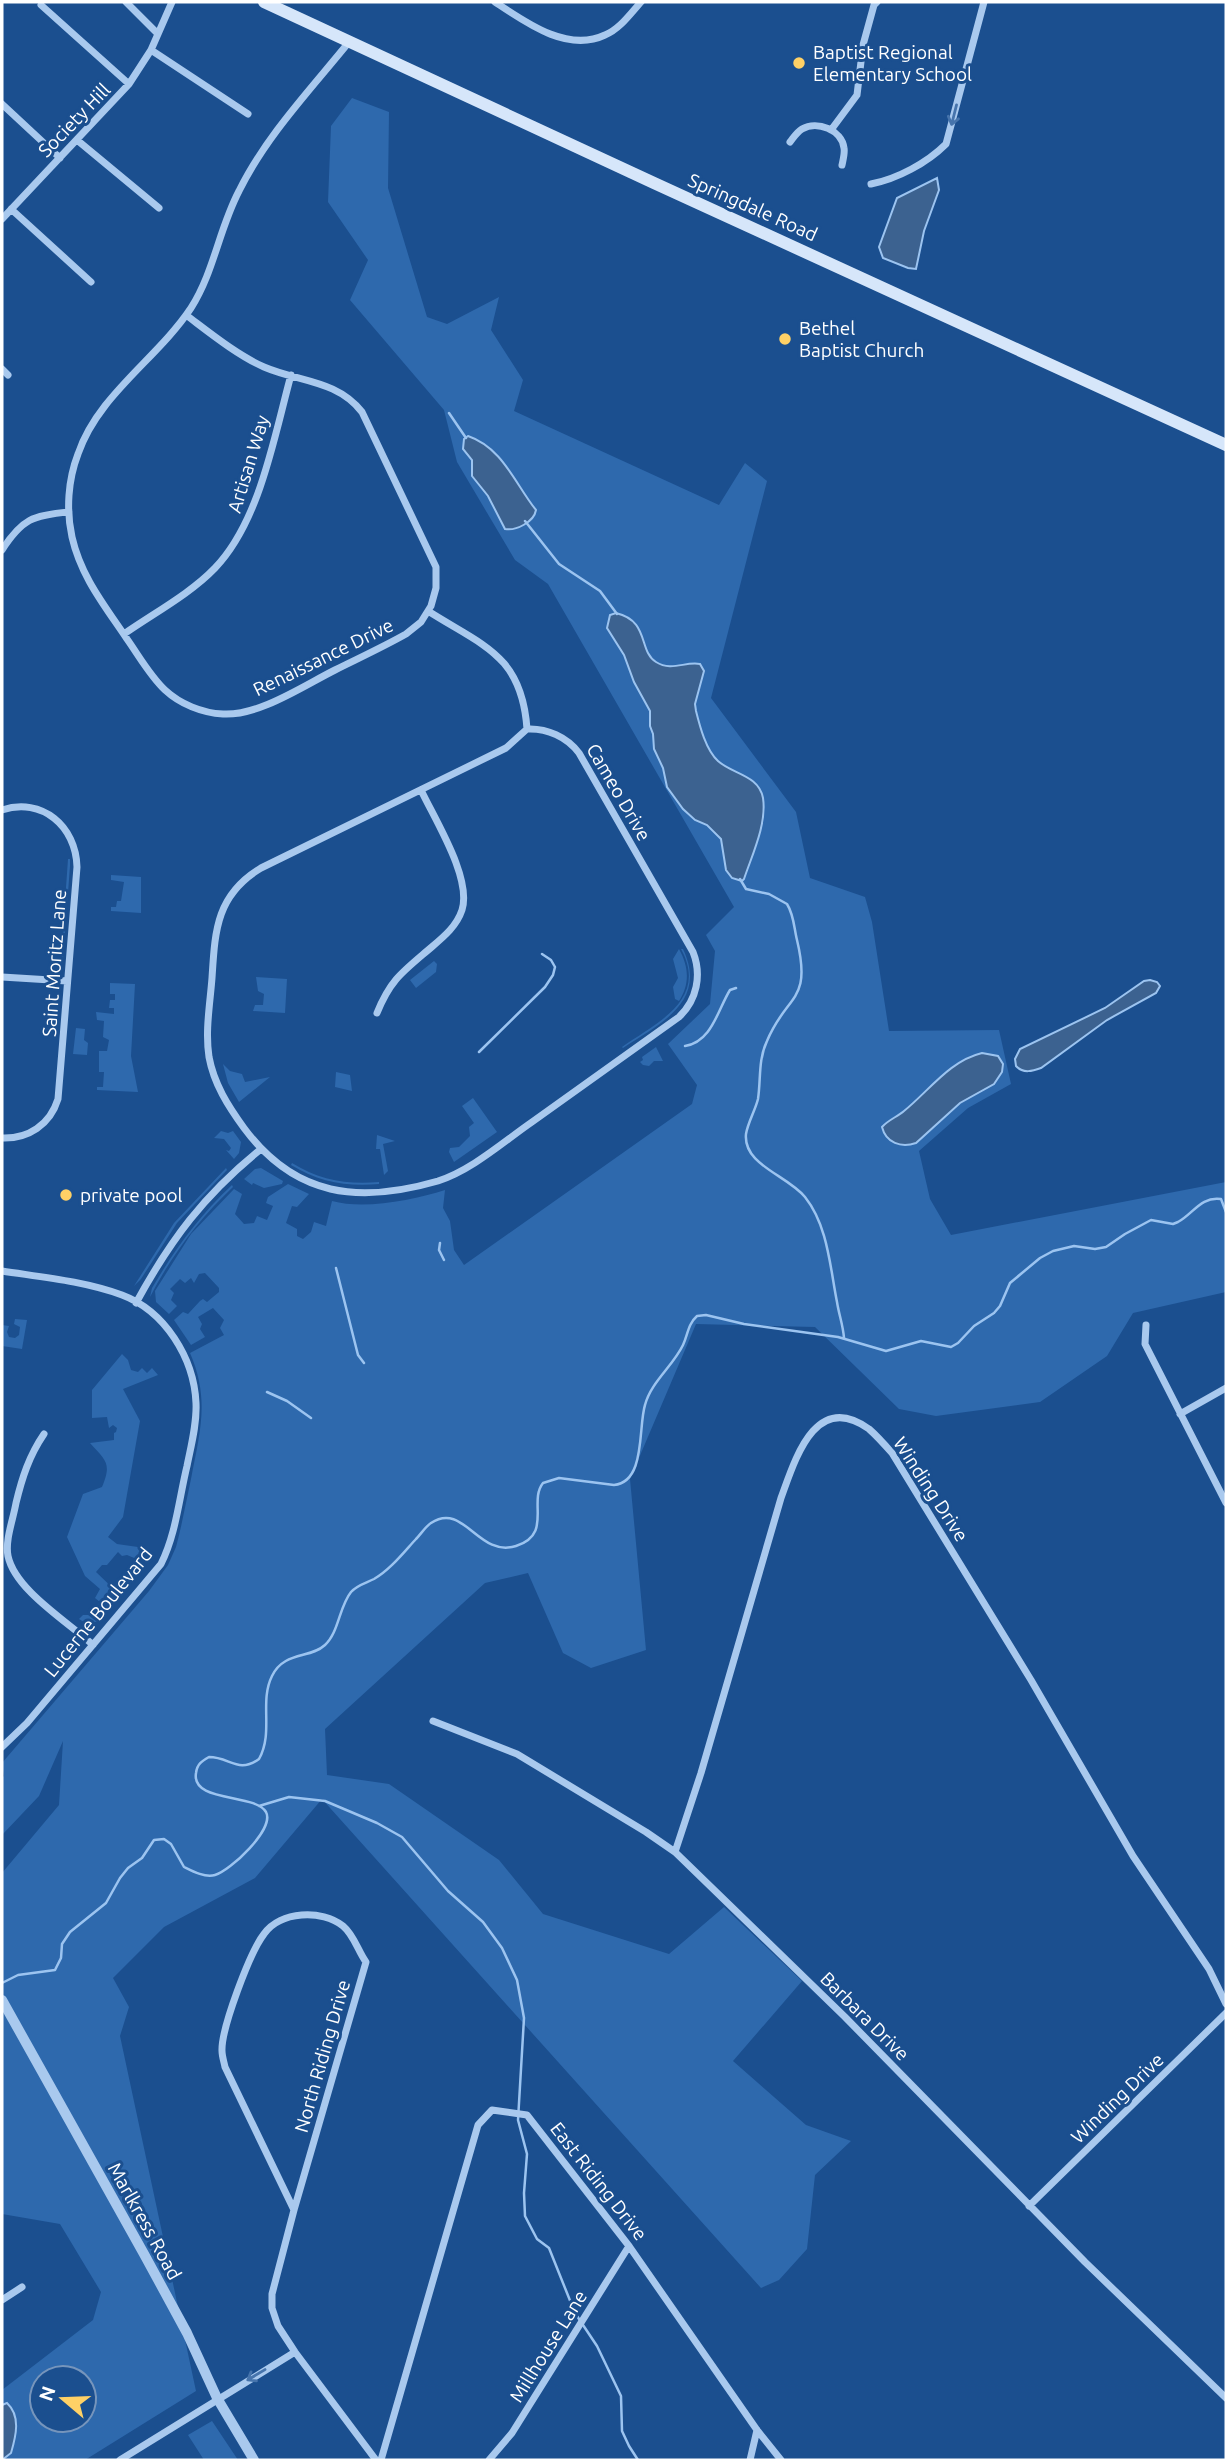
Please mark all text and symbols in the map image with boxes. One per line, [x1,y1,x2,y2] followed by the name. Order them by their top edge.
[813,41,972,85] place label: Baptist Regional Elementary School
[791,55,807,71] marker: Baptist Regional Elementary School
[33,79,115,161] street label: Society Hill
[947,103,960,126] one-way arrow
[685,169,821,245] street label: Springdale Road
[799,317,924,361] place label: Bethel Baptist Church
[777,331,793,347] marker: Bethel Baptist Church
[223,413,273,515] street label: Artisan Way
[249,614,397,700] street label: Renaissance Drive
[582,739,656,845] street label: Cameo Drive
[38,888,70,1038] street label: Saint Moritz Lane
[80,1184,183,1206] place label: private pool
[58,1187,74,1203] marker: private pool
[889,1433,973,1545] street label: Winding Drive
[39,1543,157,1681] street label: Lucerne Boulevard
[816,1967,914,2065] street label: Barbara Drive
[290,1977,354,2135] street label: North Riding Drive
[1066,2048,1168,2148] street label: Winding Drive
[546,2118,652,2244] street label: East Riding Drive
[104,2159,186,2283] street label: Marlkress Road
[505,2286,591,2406] street label: Millhouse Lane
[28,2364,98,2434] north arrow
[246,2368,266,2382] one-way arrow
[34,2383,60,2404] text: N

